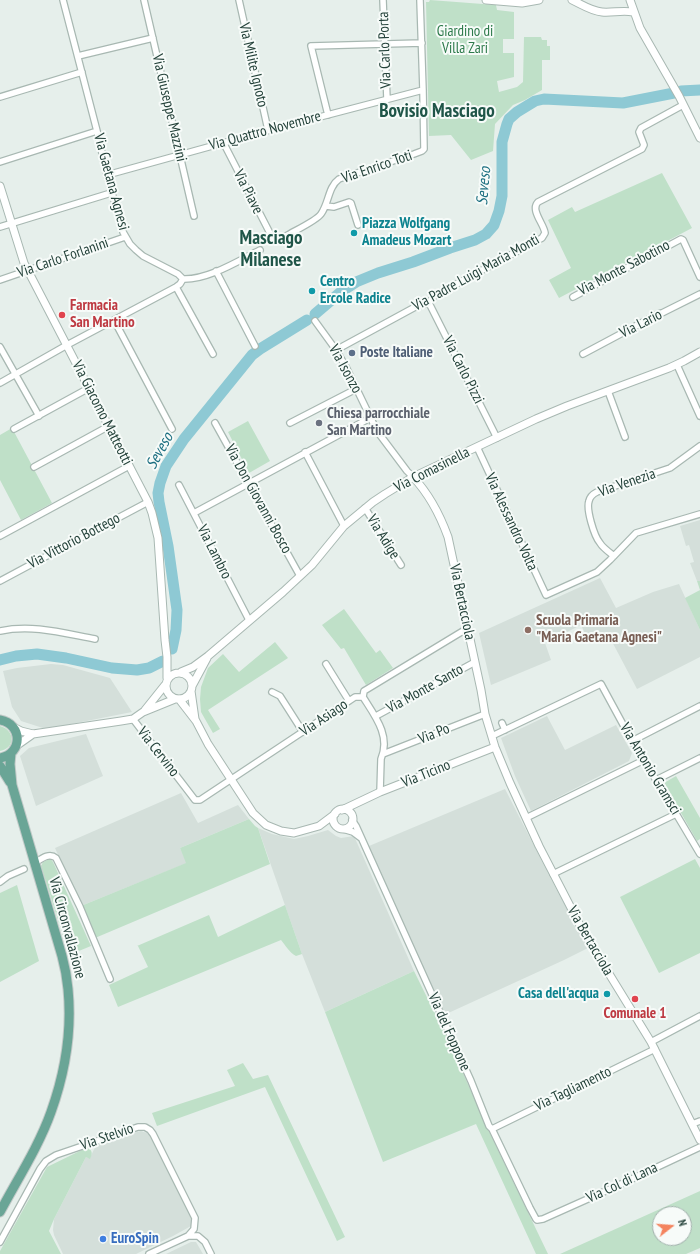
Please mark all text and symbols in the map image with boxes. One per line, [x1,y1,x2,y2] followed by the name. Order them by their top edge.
[375,11,395,89] street label: Via Carlo Porta
[235,21,271,109] street label: Via Milite Ignoto
[437,23,493,58] park label: Giardino di Villa Zari
[148,53,190,163] street label: Via Giuseppe Mazzini
[379,101,495,123] district label: Bovisio Masciago
[207,107,323,155] street label: Via Quattro Novembre
[89,132,133,232] street label: Via Gaetana Agnesi
[339,147,415,187] street label: Via Enrico Toti
[473,166,495,206] water label: Seveso
[229,167,267,217] street label: Via Piave
[362,215,451,250] place label: Piazza Wolfgang Amadeus Mozart
[240,228,302,272] district label: Masciago Milanese
[349,228,359,238] marker: Piazza Wolfgang Amadeus Mozart
[409,231,543,315] street label: Via Padre Luigi Maria Monti
[15,234,111,282] street label: Via Carlo Forlanini
[575,236,673,300] street label: Via Monte Sabotino
[320,273,391,308] place label: Centro Ercole Radice
[307,286,317,296] marker: Centro Ercole Radice
[70,297,135,332] place label: Farmacia San Martino
[617,306,665,342] street label: Via Lario
[57,310,67,320] marker: Farmacia San Martino
[438,333,488,407] street label: Via Carlo Pizzi
[324,342,366,396] street label: Via Isonzo
[360,344,433,362] place label: Poste Italiane
[347,348,357,358] marker: Poste Italiane
[68,358,136,468] street label: Via Giacomo Matteotti
[327,405,430,440] place label: Chiesa parrocchiale San Martino
[314,418,324,428] marker: Chiesa parrocchiale San Martino
[142,430,178,472] water label: Seveso
[221,441,295,557] street label: Via Don Giovanni Bosco
[391,443,473,497] street label: Via Comasinella
[596,465,658,501] street label: Via Venezia
[481,470,541,574] street label: Via Alessandro Volta
[25,509,123,573] street label: Via Vittorio Bottego
[362,511,404,563] street label: Via Adige
[193,522,235,582] street label: Via Lambro
[445,563,479,641] street label: Via Bertacciola
[536,612,662,647] place label: Scuola Primaria "Maria Gaetana Agnesi"
[523,625,533,635] marker: Scuola Primaria "Maria Gaetana Agnesi"
[384,661,466,717] street label: Via Monte Santo
[297,696,351,740] street label: Via Asiago
[416,720,452,748] street label: Via Po
[616,720,684,818] street label: Via Antonio Gramsci
[133,723,183,781] street label: Via Cervino
[399,756,453,792] street label: Via Ticino
[45,875,89,981] street label: Via Circonvallazione
[563,903,617,979] street label: Via Bertacciola
[518,985,599,1003] place label: Casa dell'acqua
[602,989,612,999] marker: Casa dell'acqua
[424,990,474,1074] street label: Via del Foppone
[630,994,640,1004] marker: Comunale 1
[604,1005,666,1023] place label: Comunale 1
[532,1063,614,1115] street label: Via Tagliamento
[78,1120,136,1154] street label: Via Stelvio
[584,1159,660,1207] street label: Via Col di Lana
[652,1206,692,1246] north arrow
[675,1218,690,1228] text: N
[111,1230,159,1248] place label: EuroSpin
[98,1234,108,1244] marker: EuroSpin

